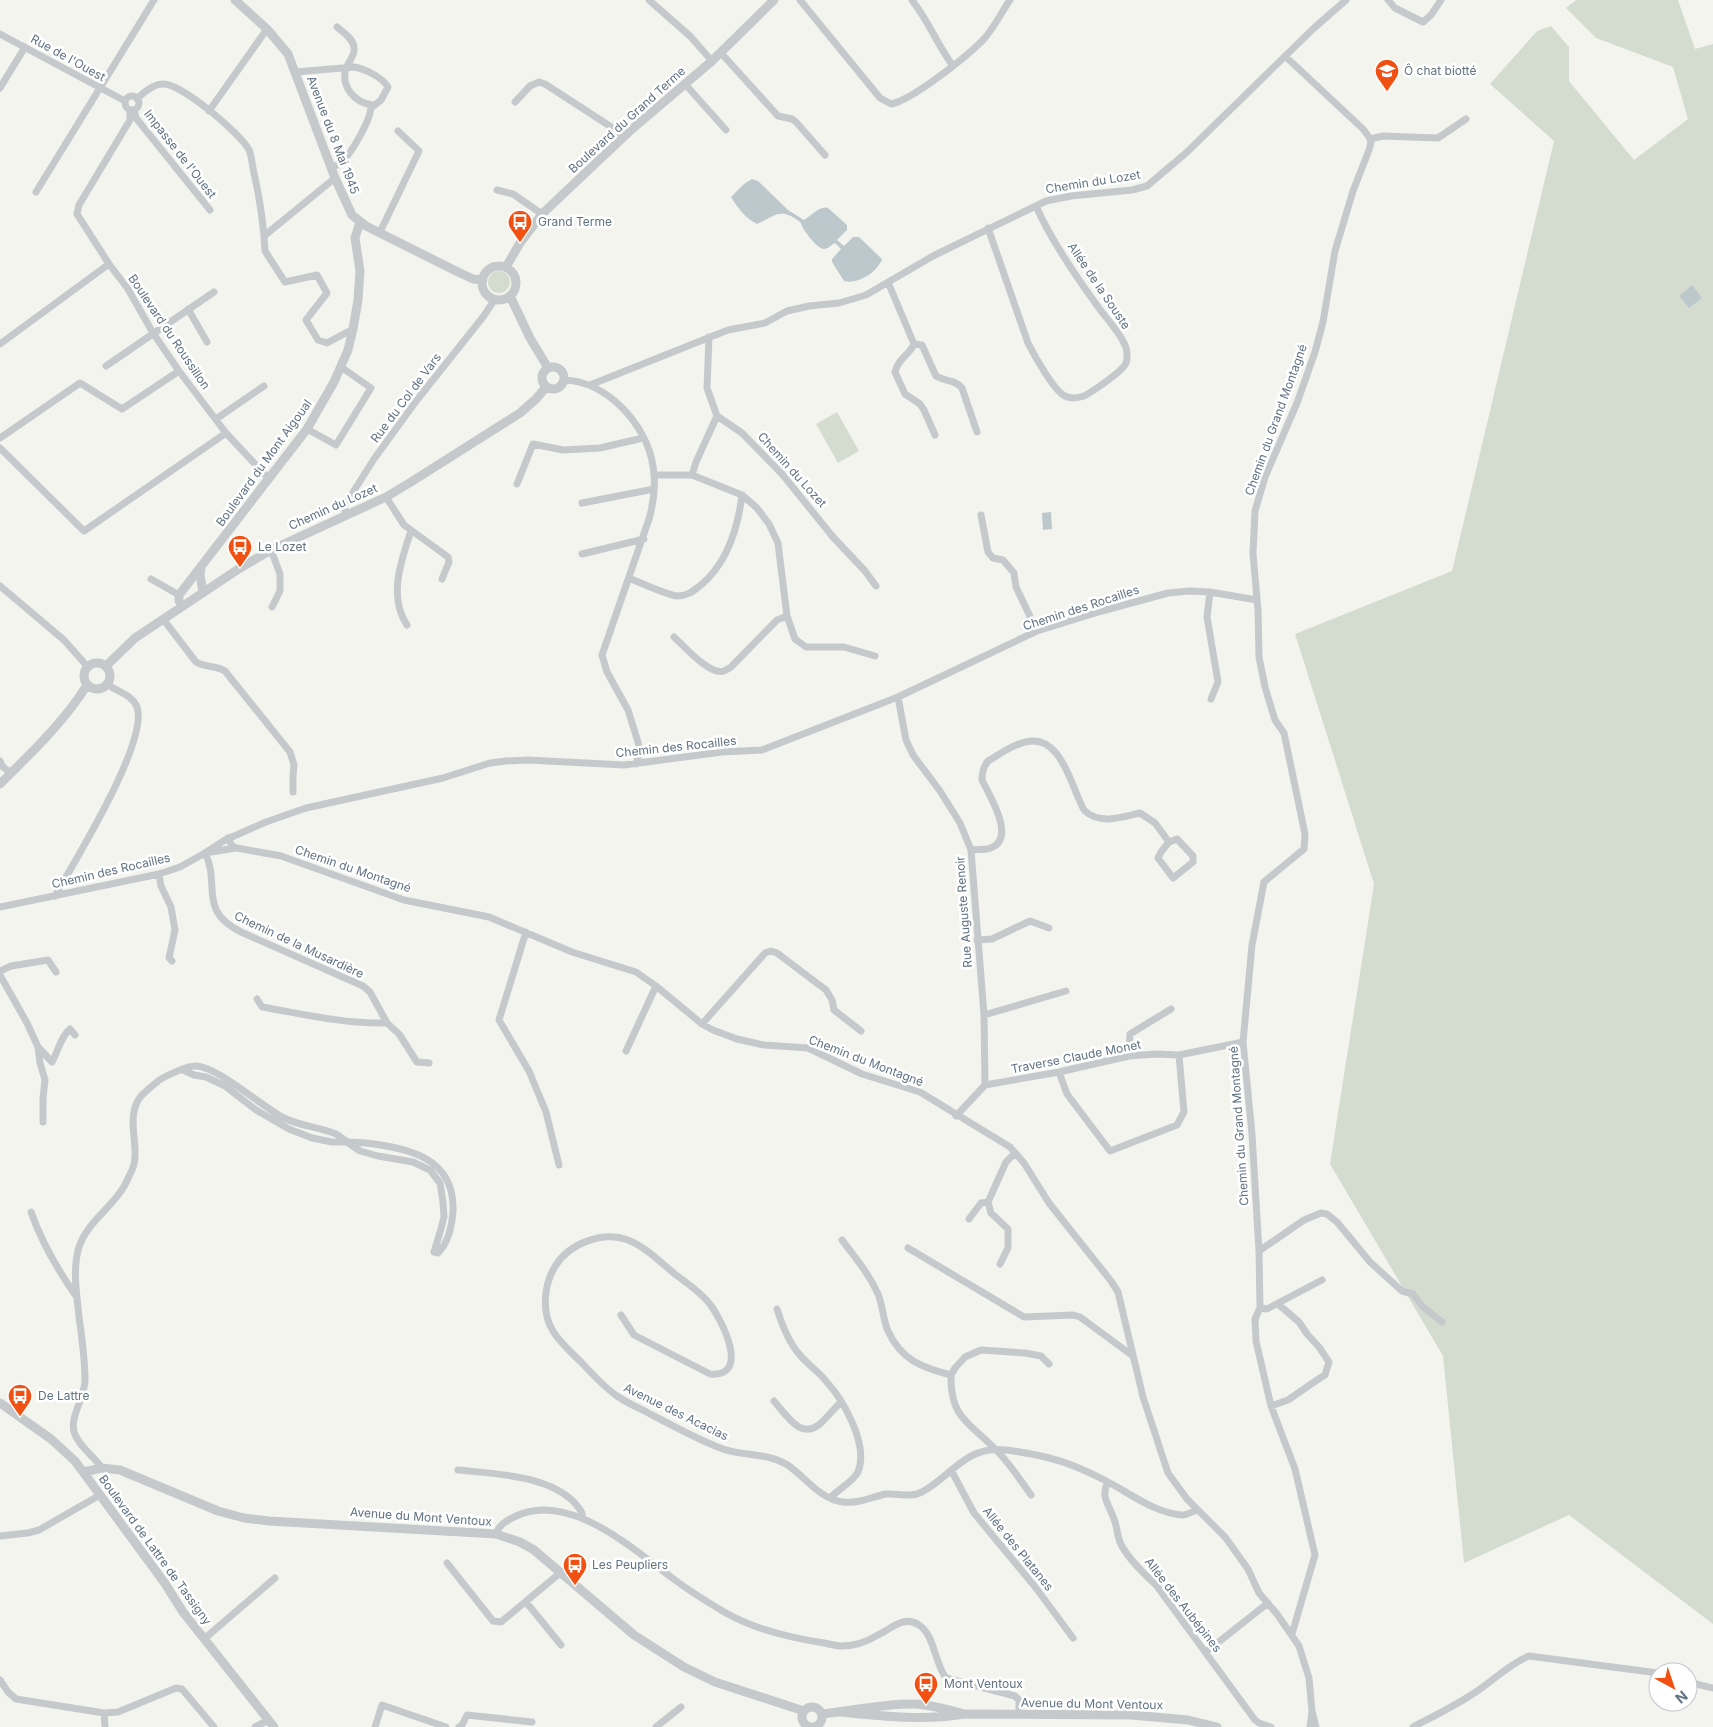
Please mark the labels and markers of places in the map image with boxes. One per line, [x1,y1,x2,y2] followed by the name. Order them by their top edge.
[1374,58,1400,92] school or university icon: Ô chat biotté
[1404,63,1476,78] place label: Ô chat biotté
[507,209,533,243] bus stop icon: Grand Terme
[538,214,612,229] place label: Grand Terme
[227,534,253,568] bus stop icon: Le Lozet
[258,539,306,554] place label: Le Lozet
[7,1383,33,1417] bus stop icon: De Lattre
[38,1388,89,1403] place label: De Lattre
[562,1552,588,1586] bus stop icon: Les Peupliers
[592,1557,668,1572] place label: Les Peupliers
[913,1671,939,1705] bus stop icon: Mont Ventoux
[944,1676,1023,1691] place label: Mont Ventoux

